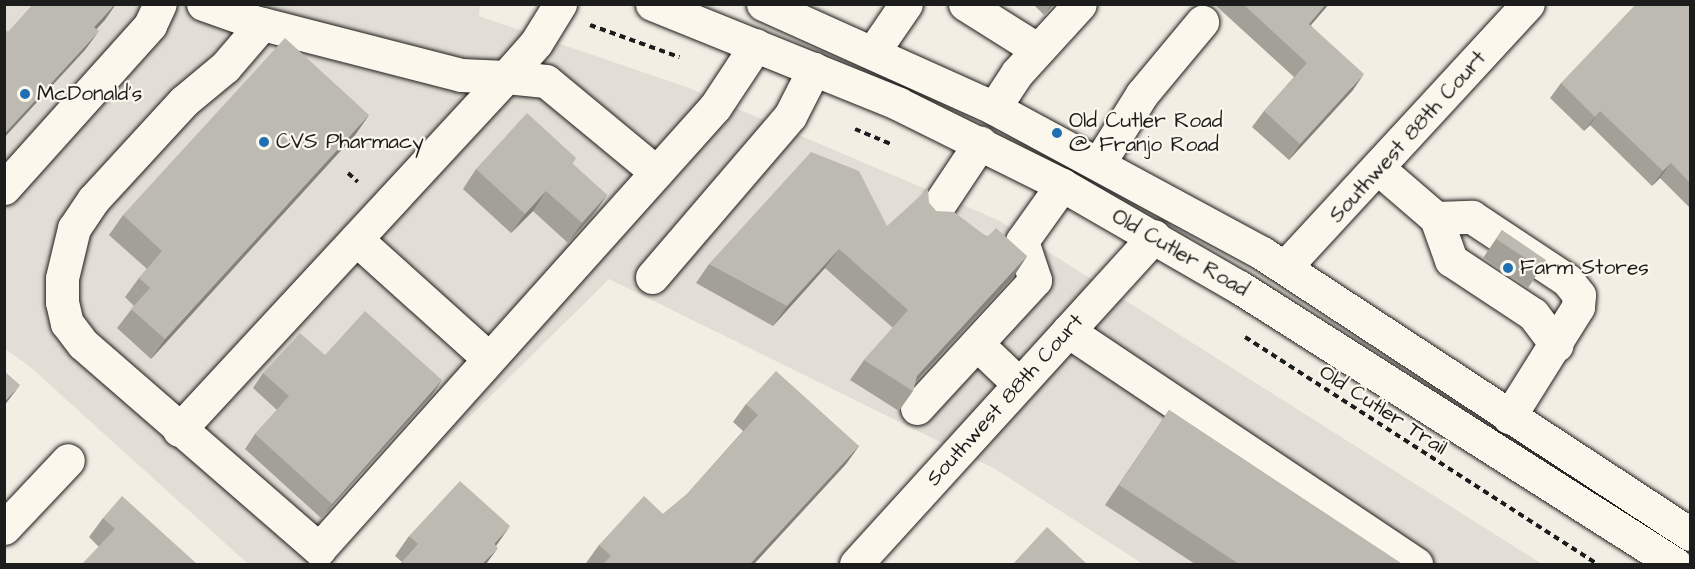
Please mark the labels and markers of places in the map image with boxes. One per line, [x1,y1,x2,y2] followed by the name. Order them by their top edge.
[37,81,142,107] place label: McDonald's
[18,87,32,101] marker: McDonald's
[1069,108,1222,158] place label: Old Cutler Road @ Franjo Road
[1050,126,1064,140] marker: Old Cutler Road @ Franjo Road
[276,129,424,155] place label: CVS Pharmacy
[257,135,271,149] marker: CVS Pharmacy
[1520,255,1649,281] place label: Farm Stores
[1501,261,1515,275] marker: Farm Stores

